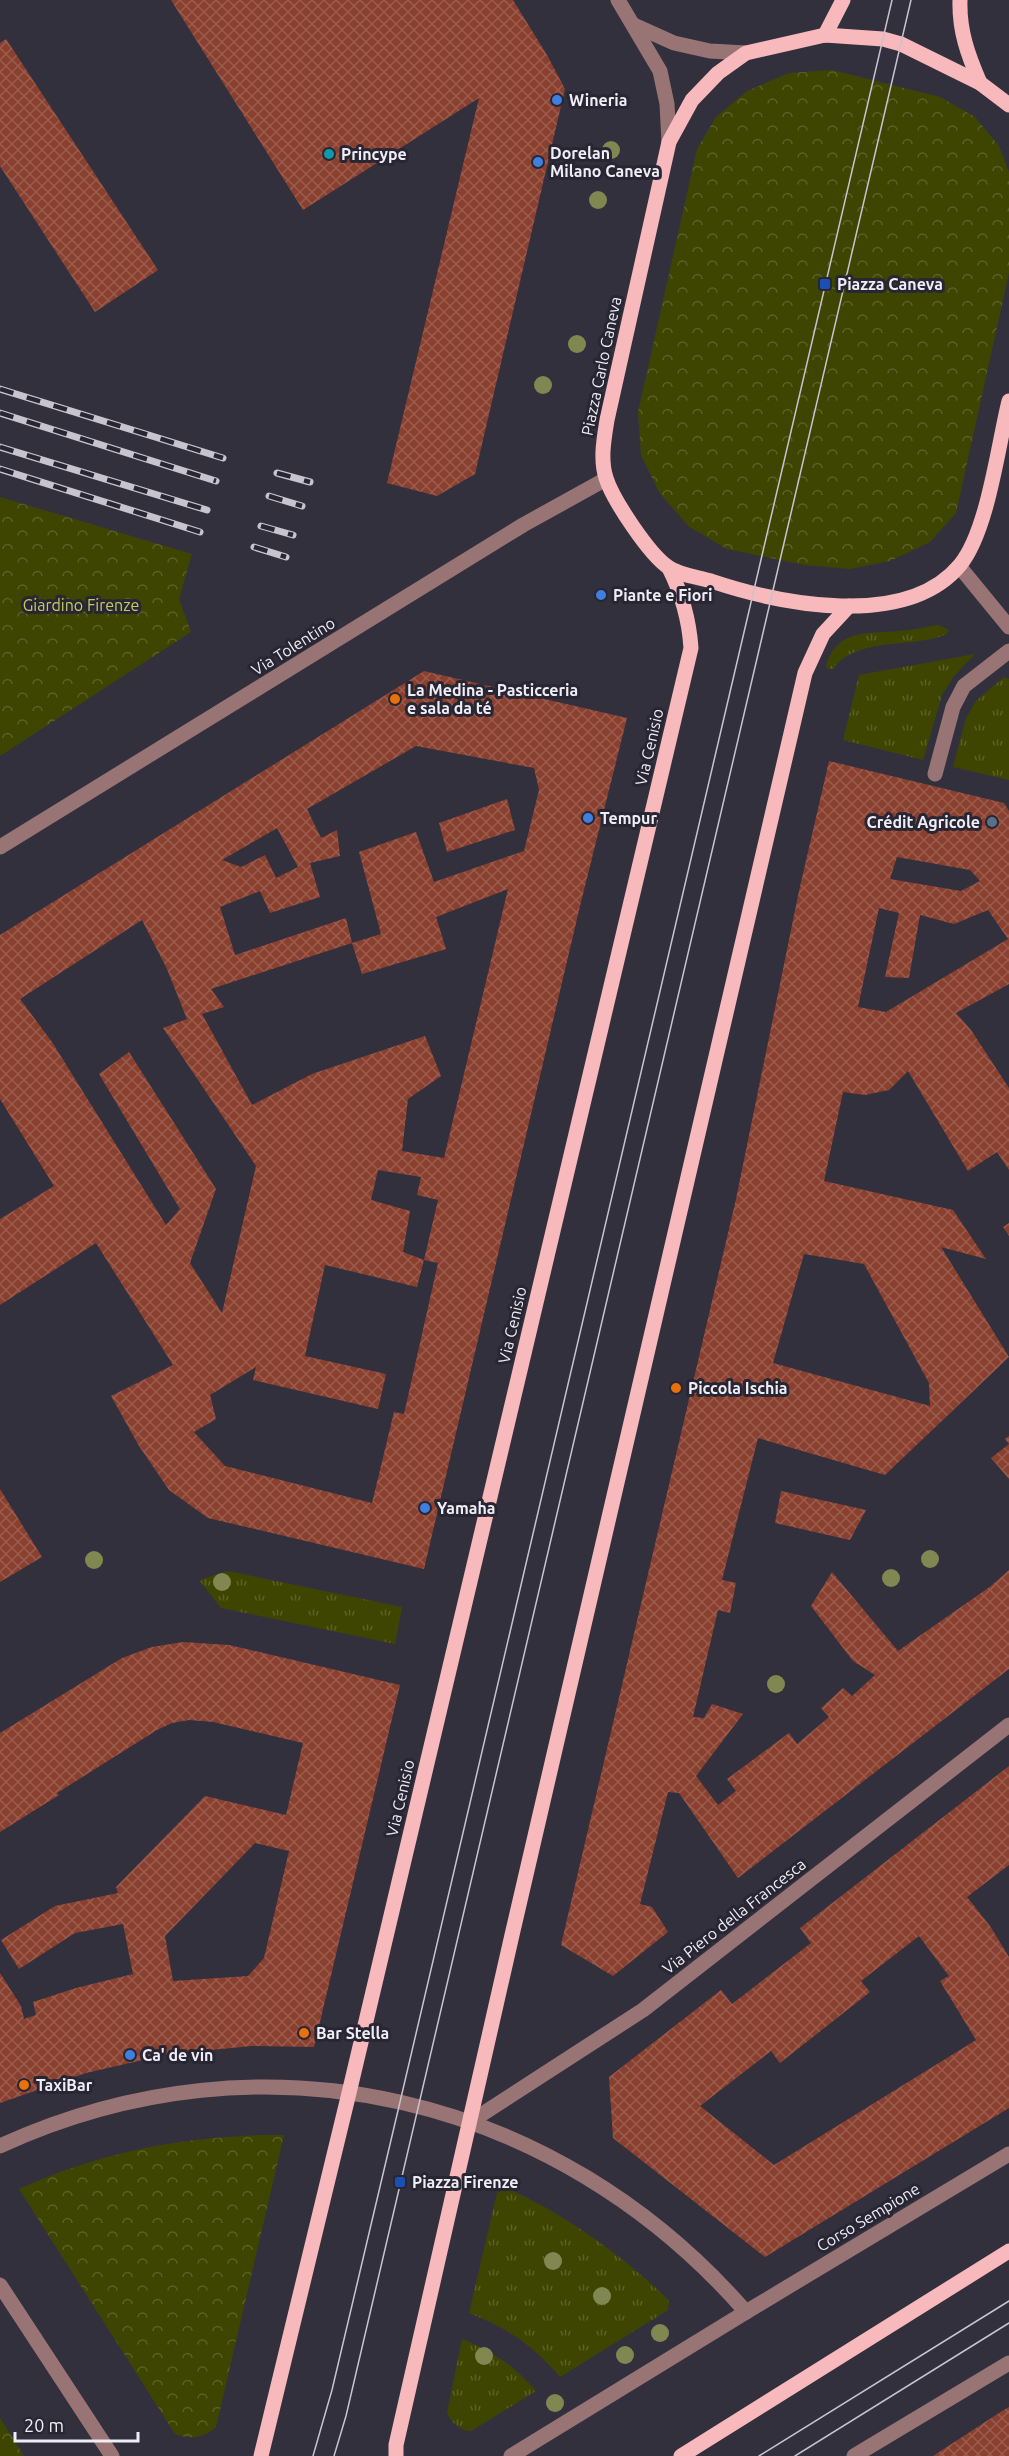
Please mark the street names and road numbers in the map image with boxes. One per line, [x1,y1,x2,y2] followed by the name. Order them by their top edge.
[577,295,625,437] street label: Piazza Carlo Caneva
[248,613,338,679] street label: Via Tolentino
[631,707,667,787] street label: Via Cenisio
[494,1285,530,1365] street label: Via Cenisio
[382,1758,418,1838] street label: Via Cenisio
[659,1855,809,1977] street label: Via Piero della Francesca
[813,2179,923,2255] street label: Corso Sempione

